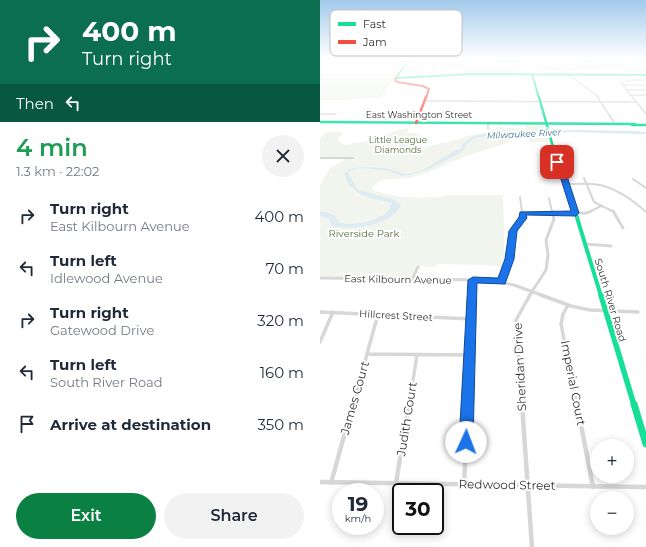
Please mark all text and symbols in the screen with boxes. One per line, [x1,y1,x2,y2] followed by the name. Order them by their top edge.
[330,10,462,56] legend
[82,14,177,48] text: 400 m
[16,16,68,68] icon: right
[363,17,387,31] text: Fast
[362,35,387,49] text: Jam
[82,48,172,70] text: Turn right
[62,92,84,114] icon: left
[16,94,54,113] text: Then
[366,109,473,120] street label: East Washington Street
[487,126,562,141] water label: Milwaukee River
[16,133,88,162] text: 4 min
[369,134,428,155] park label: Little League Diamonds
[262,135,304,177] button: close
[540,145,574,179] pin
[546,151,568,173] icon: arrive
[16,163,99,179] text: 1.3 km · 22:02
[50,199,129,218] text: Turn right
[16,205,38,227] icon: right
[254,207,304,226] text: 400 m
[50,218,190,234] text: East Kilbourn Avenue
[328,227,400,240] park label: Riverside Park
[50,251,117,270] text: Turn left
[16,257,38,279] icon: left
[592,257,629,343] street label: South River Road
[266,259,304,278] text: 70 m
[50,270,163,286] text: Idlewood Avenue
[344,272,452,287] street label: East Kilbourn Avenue
[50,303,129,322] text: Turn right
[359,307,433,324] street label: Hillcrest Street
[16,309,38,331] icon: right
[257,311,304,330] text: 320 m
[50,322,154,338] text: Gatewood Drive
[510,322,529,412] street label: Sheridan Drive
[558,339,589,427] street label: Imperial Court
[50,355,117,374] text: Turn left
[337,359,372,437] street label: James Court
[16,361,38,383] icon: left
[260,363,304,382] text: 160 m
[50,374,163,390] text: South River Road
[393,381,420,458] street label: Judith Court
[16,413,38,435] icon: arrive
[50,415,211,434] text: Arrive at destination
[257,415,304,434] text: 350 m
[445,421,487,463] position arrow
[590,439,634,535] map controls
[590,439,634,483] button: +
[458,476,556,493] street label: Redwood Street
[392,483,444,535] speed limit sign: 30
[590,491,634,535] button: −
[348,492,368,516] text: 19
[16,493,156,539] button: Exit
[164,493,304,539] button: Share
[345,512,371,525] text: km/h

